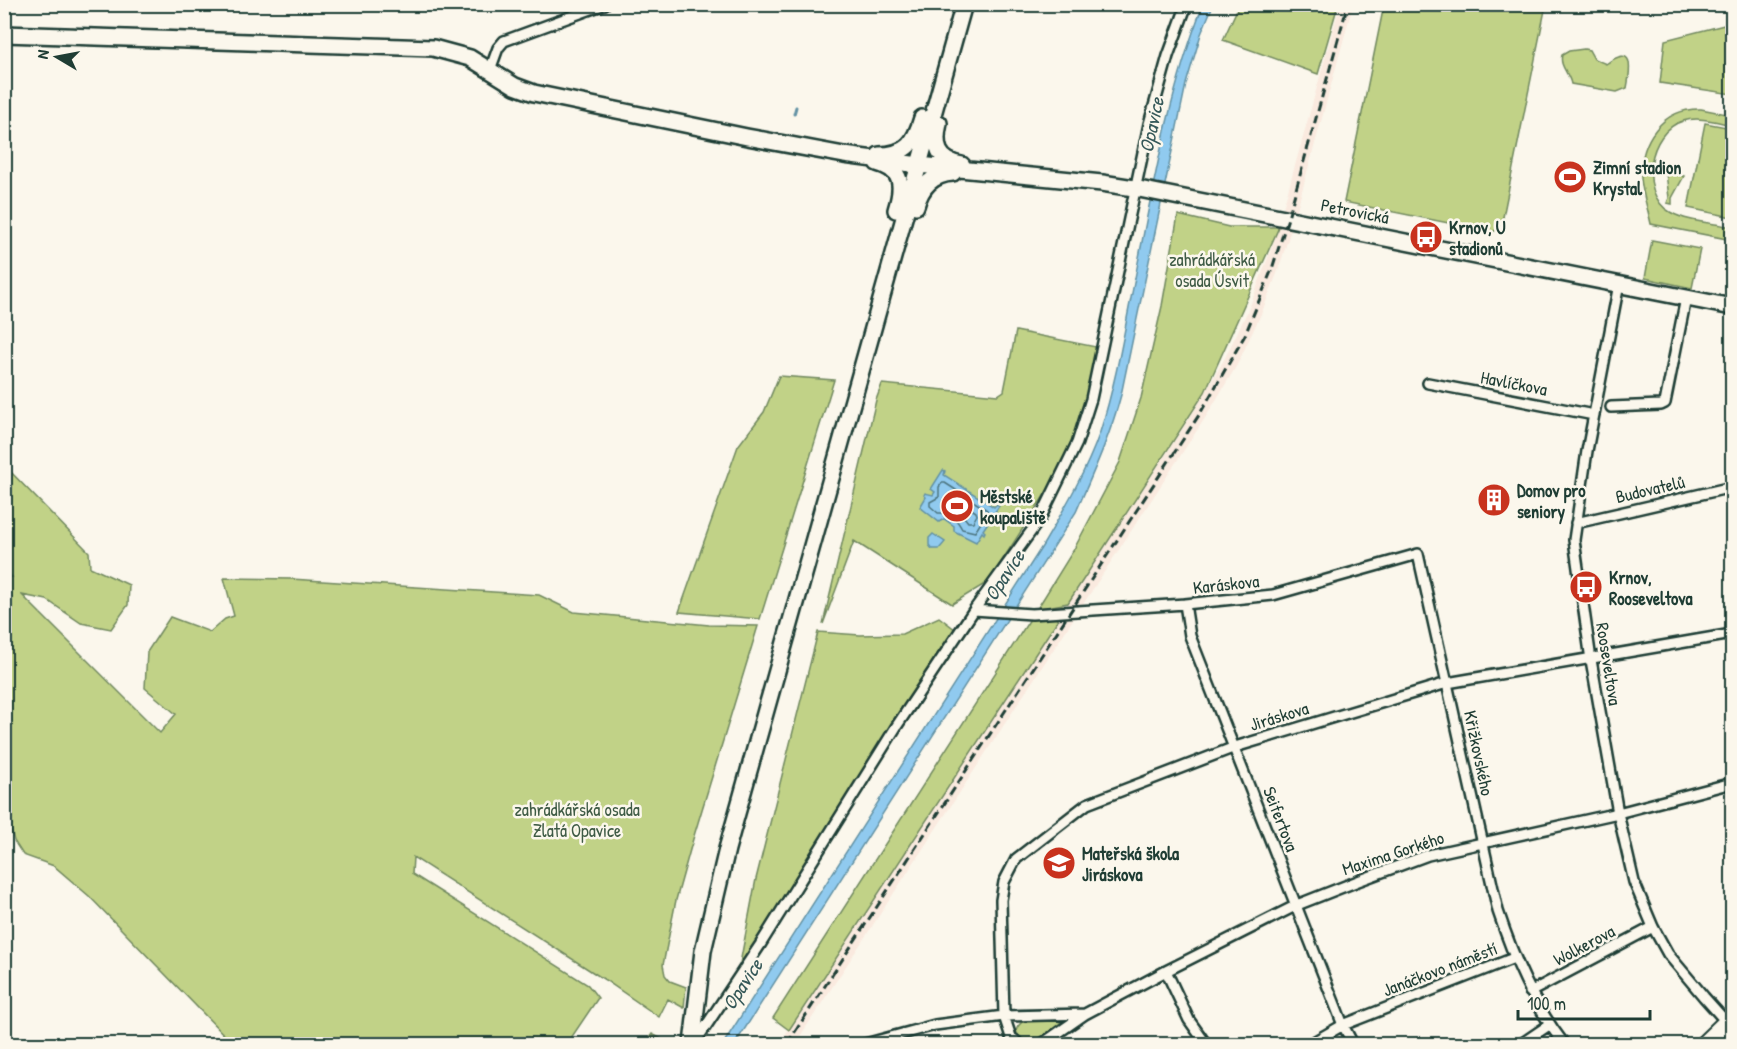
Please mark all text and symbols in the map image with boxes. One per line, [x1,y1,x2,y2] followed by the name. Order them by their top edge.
[27,27,87,87] north arrow
[31,48,54,60] text: N
[1132,94,1171,155] water label: Opavice
[1593,155,1681,202] place label: Zimní stadion Krystal
[1552,159,1588,195] sports icon: Zimní stadion Krystal
[1319,192,1391,230] street label: Petrovická
[1449,215,1506,261] place label: Krnov, U stadionů
[1408,219,1444,255] bus stop icon: Krnov, U stadionů
[1169,247,1255,293] park label: zahrádkářská osada Úsvit
[1479,364,1549,402] street label: Havlíčkova
[1613,469,1687,509] street label: Budovatelů
[1517,478,1586,525] place label: Domov pro seniory
[1476,482,1512,518] building icon: Domov pro seniory
[980,484,1047,531] place label: Městské koupaliště
[939,488,975,524] sports icon: Městské koupaliště
[978,543,1032,606] water label: Opavice
[1609,565,1694,611] place label: Krnov, Rooseveltova
[1192,568,1260,600] street label: Karáskova
[1568,569,1604,605] bus stop icon: Krnov, Rooseveltova
[1590,621,1628,707] street label: Rooseveltova
[1246,695,1312,737] street label: Jiráskova
[1458,708,1500,798] street label: Křižkovského
[1257,783,1305,855] street label: Seifertova
[514,797,640,843] park label: zahrádkářská osada Zlatá Opavice
[1339,825,1447,881] street label: Maxima Gorkého
[1082,841,1180,887] place label: Mateřská škola Jiráskova
[1041,845,1077,881] school or university icon: Mateřská škola Jiráskova
[1549,918,1619,972] street label: Wolkerova
[1379,936,1501,1002] street label: Janáčkovo náměstí
[716,952,770,1015] water label: Opavice
[1518,983,1650,1021] scale bar
[1527,991,1566,1016] text: 100 m

